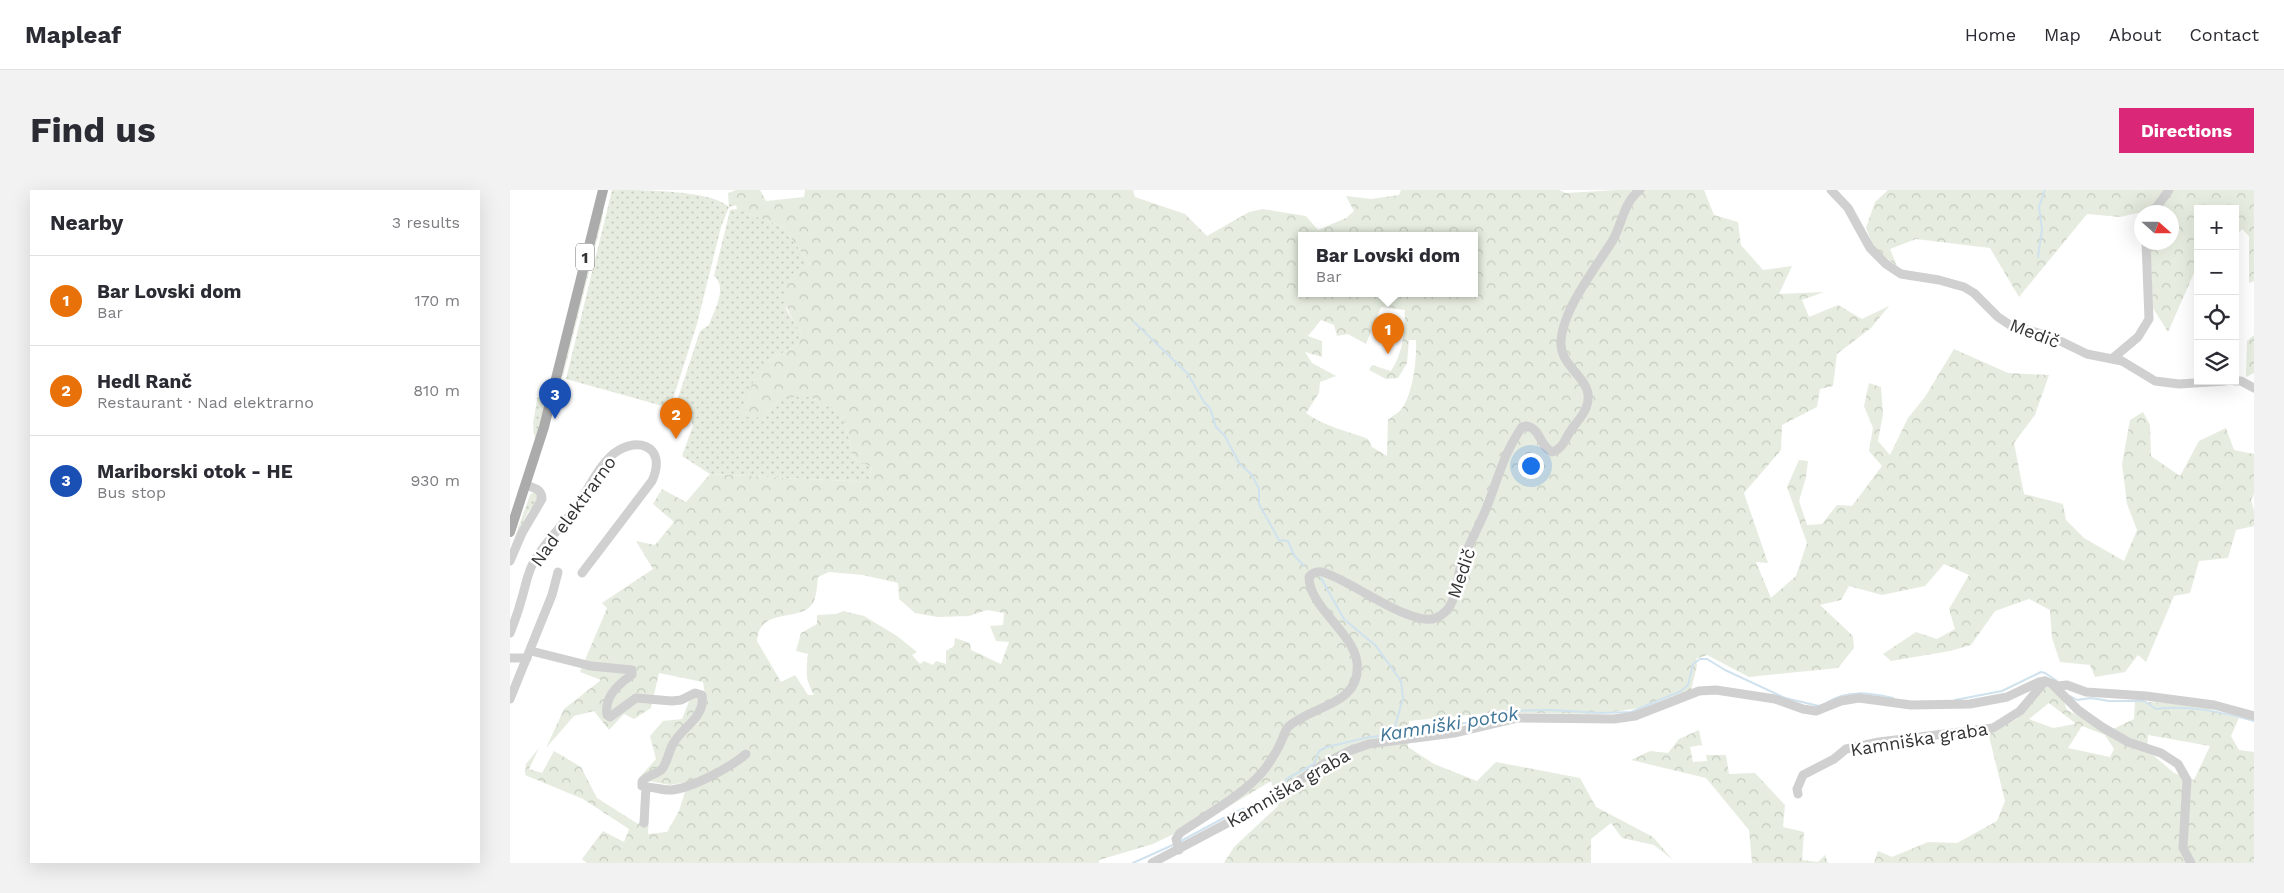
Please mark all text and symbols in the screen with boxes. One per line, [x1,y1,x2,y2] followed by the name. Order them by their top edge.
[25,21,121,49] text: Mapleaf
[1965,24,2016,45] text: Home
[2044,24,2081,45] text: Map
[2109,24,2161,45] text: About
[2189,24,2259,45] text: Contact
[2119,108,2254,153] button: Directions
[30,109,156,151] text: Find us
[2134,205,2179,250] north arrow
[2194,205,2239,385] map controls
[2194,205,2239,250] button: +
[50,210,123,235] text: Nearby
[392,213,460,232] text: 3 results
[1298,232,1478,297] popup
[576,244,594,270] road number: 1
[1316,244,1460,267] text: Bar Lovski dom
[2194,250,2239,295] button: −
[1316,267,1342,286] text: Bar
[97,280,241,303] text: Bar Lovski dom
[63,291,69,310] text: 1
[414,291,460,310] text: 170 m
[2194,295,2239,340] button: locate
[97,303,123,322] text: Bar
[1372,313,1404,354] pin: 1
[2007,314,2063,352] street label: Medič
[2194,340,2239,385] button: layers
[97,370,192,393] text: Hedl Ranč
[539,378,571,419] pin: 3
[61,381,71,400] text: 2
[413,381,460,400] text: 810 m
[97,393,314,412] text: Restaurant · Nad elektrarno
[660,398,692,439] pin: 2
[526,452,620,570] street label: Nad elektrarno
[1518,453,1544,479] your location
[97,460,293,483] text: Mariborski otok - HE
[61,471,71,490] text: 3
[410,471,460,490] text: 930 m
[97,483,166,502] text: Bus stop
[1443,545,1479,601] street label: Medič
[1378,702,1521,746] water label: Kamniški potok
[1849,718,1989,760] street label: Kamniška graba
[1223,744,1353,832] street label: Kamniška graba

